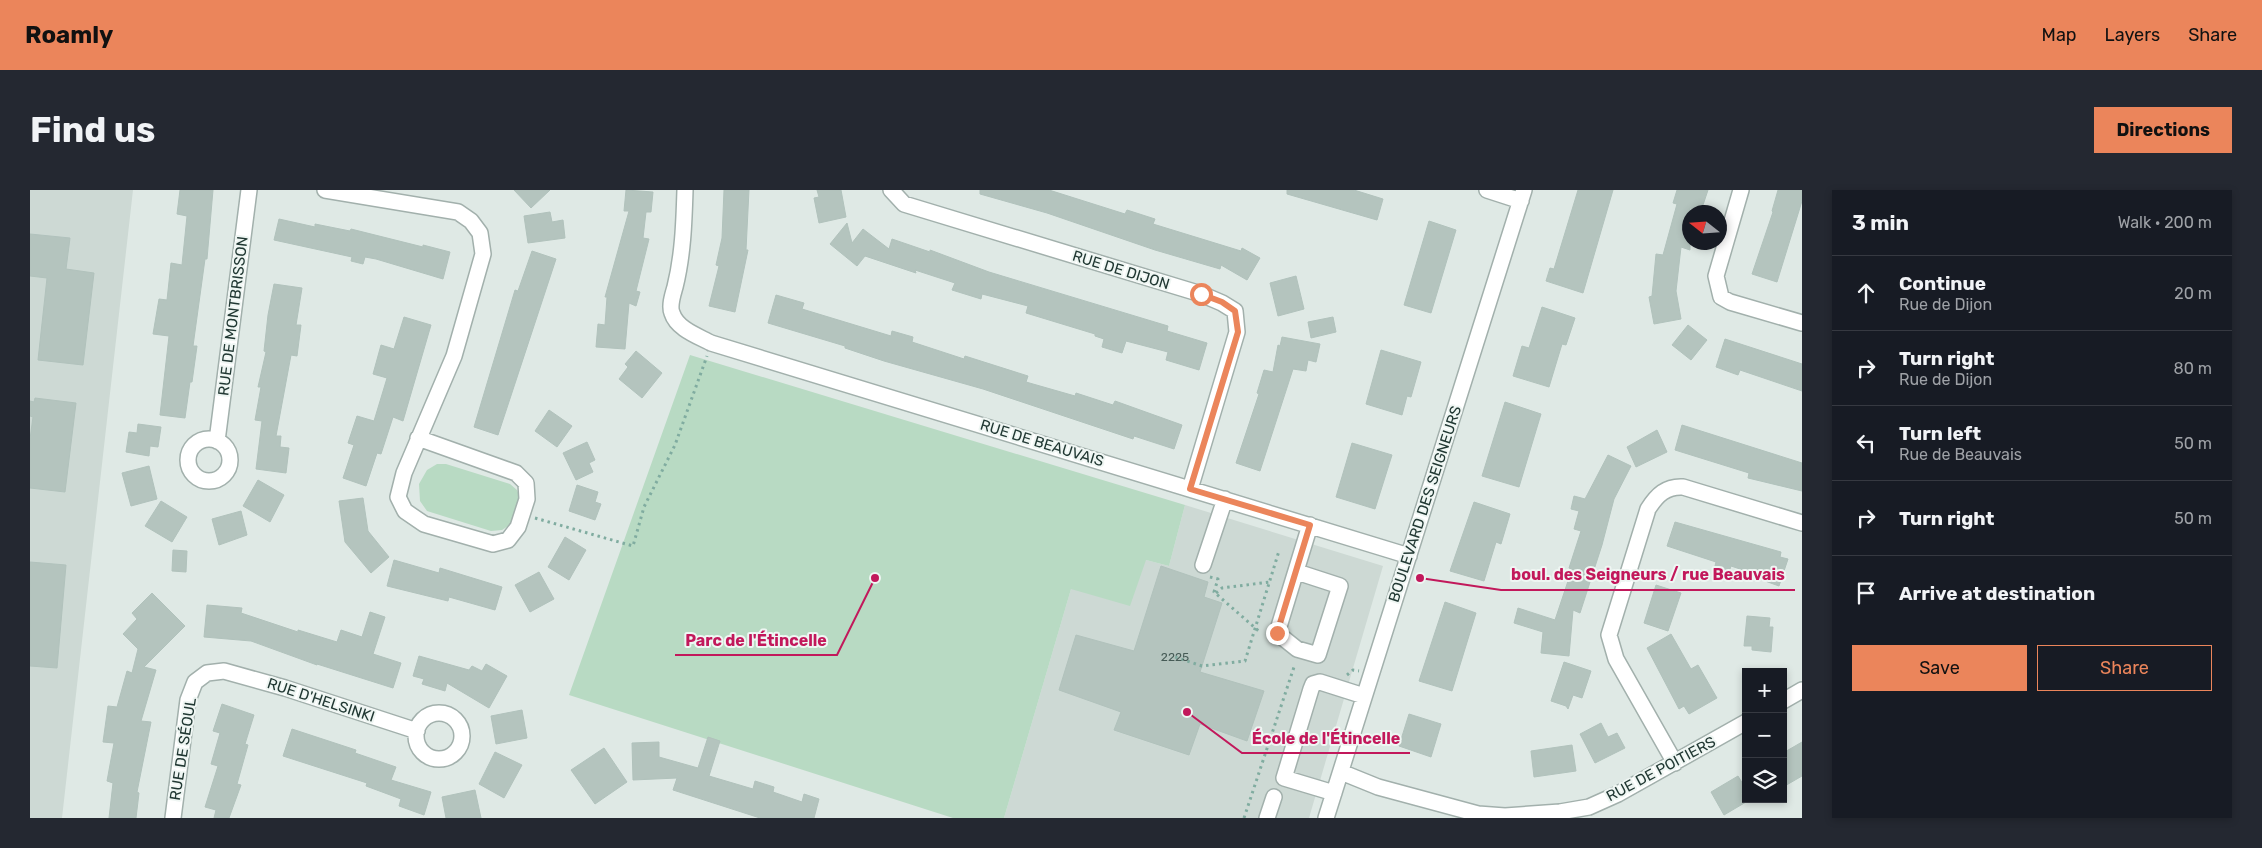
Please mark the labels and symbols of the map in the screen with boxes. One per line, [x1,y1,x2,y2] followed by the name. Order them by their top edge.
[1682,205,1727,250] north arrow
[214,235,252,397] street label: RUE DE MONTBRISSON
[1070,247,1172,293] street label: RUE DE DIJON
[1190,283,1213,306] route start
[1385,404,1465,604] street label: BOULEVARD DES SEIGNEURS
[978,416,1106,470] street label: RUE DE BEAUVAIS
[1501,559,1795,590] callout: boul. des Seigneurs / rue Beauvais
[1511,565,1785,584] text: boul. des Seigneurs / rue Beauvais
[1266,622,1289,645] route end
[675,624,837,655] callout: Parc de l'Étincelle
[685,630,827,650] text: Parc de l'Étincelle
[1161,650,1189,664] house number: 2225
[265,674,377,726] street label: RUE D'HELSINKI
[166,696,200,802] street label: RUE DE SÉOUL
[1242,722,1410,753] callout: École de l'Étincelle
[1252,728,1400,748] text: École de l'Étincelle
[1603,733,1719,805] street label: RUE DE POITIERS

